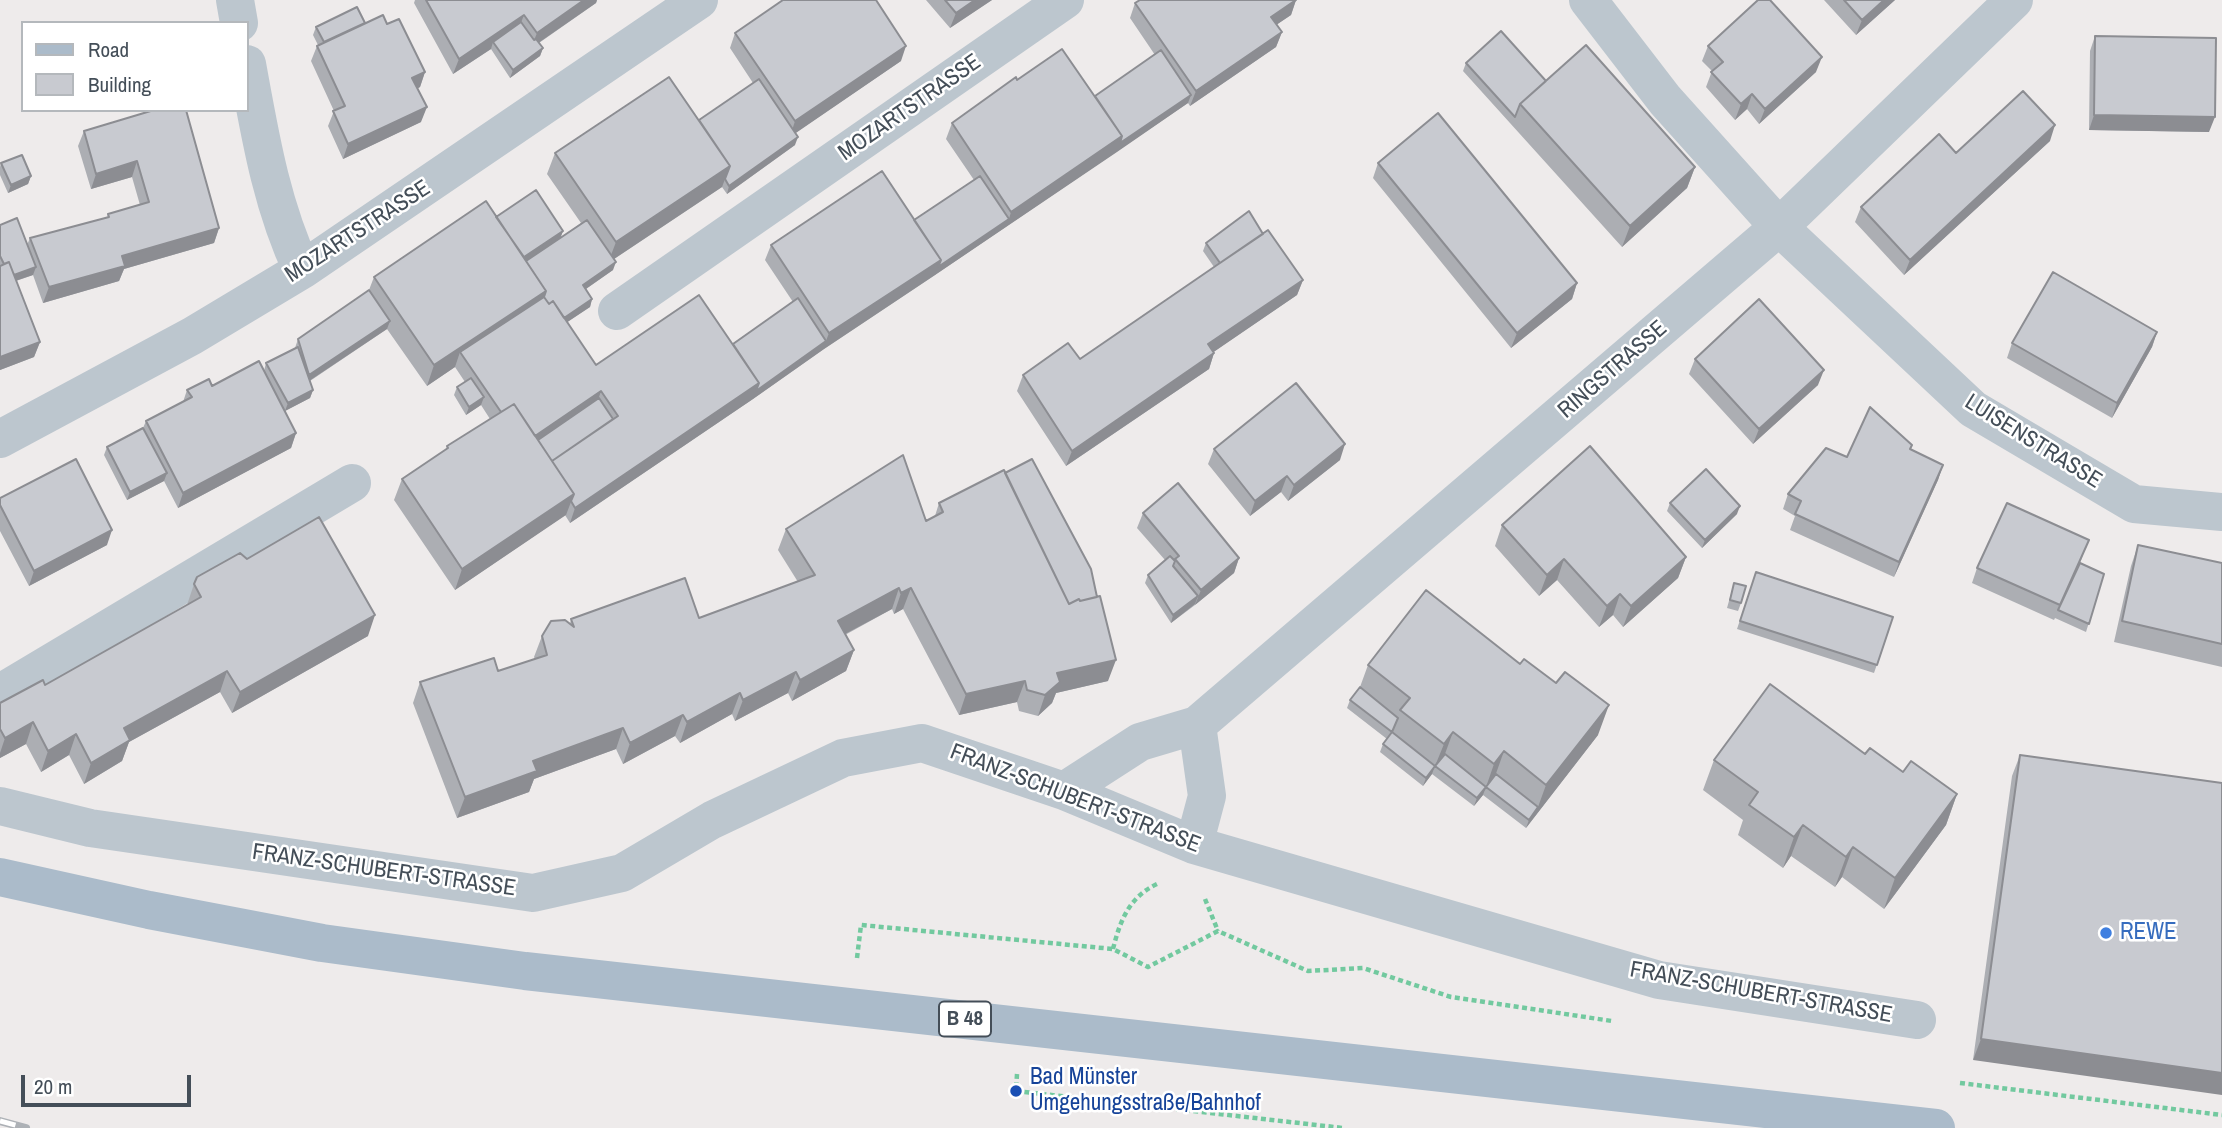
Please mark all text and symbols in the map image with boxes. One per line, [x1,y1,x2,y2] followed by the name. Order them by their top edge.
[21,21,248,112] legend
[88,35,129,64] text: Road
[834,49,986,167] street label: MOZARTSTRASSE
[88,70,151,99] text: Building
[280,175,436,289] street label: MOZARTSTRASSE
[1553,315,1673,425] street label: RINGSTRASSE
[1959,389,2107,495] street label: LUISENSTRASSE
[946,738,1204,860] street label: FRANZ-SCHUBERT-STRASSE
[250,839,518,903] street label: FRANZ-SCHUBERT-STRASSE
[2120,919,2177,947] place label: REWE
[2098,925,2114,941] marker: REWE
[1628,956,1894,1030] street label: FRANZ-SCHUBERT-STRASSE
[939,1002,991,1036] road number: B 48
[24,1062,194,1106] scale bar
[1030,1064,1261,1118] place label: Bad Münster Umgehungsstraße/Bahnhof
[34,1072,72,1101] text: 20 m
[1008,1083,1024,1099] marker: Bad Münster Umgehungsstraße/Bahnhof

